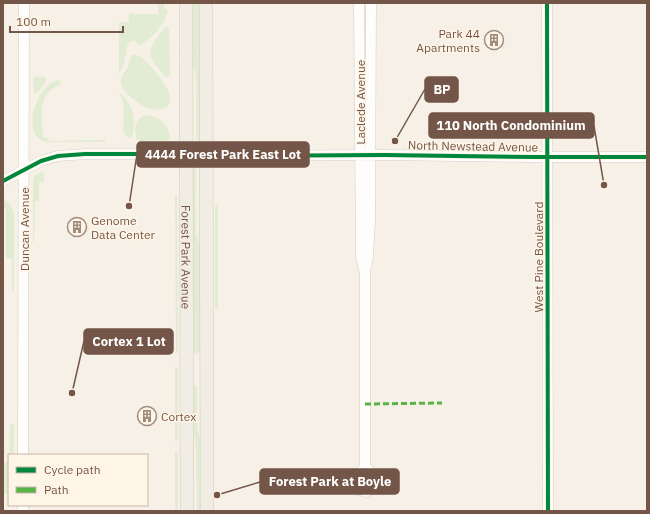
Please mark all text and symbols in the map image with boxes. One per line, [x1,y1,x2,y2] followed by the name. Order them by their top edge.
[10,8,123,34] scale bar
[16,14,51,29] text: 100 m
[416,26,480,55] place label: Park 44 Apartments
[483,29,505,51] building icon: Park 44 Apartments
[353,59,368,144] street label: Laclede Avenue
[425,77,458,102] callout: BP
[433,81,451,98] text: BP
[429,113,594,138] callout: 110 North Condominium
[436,117,586,134] text: 110 North Condominium
[408,137,539,155] street label: North Newstead Avenue
[137,142,309,167] callout: 4444 Forest Park East Lot
[145,146,301,163] text: 4444 Forest Park East Lot
[17,187,32,271] street label: Duncan Avenue
[531,201,546,313] street label: West Pine Boulevard
[179,205,194,310] street label: Forest Park Avenue
[91,213,156,242] place label: Genome Data Center
[66,216,88,238] building icon: Genome Data Center
[84,329,173,354] callout: Cortex 1 Lot
[92,333,166,350] text: Cortex 1 Lot
[136,405,158,427] building icon: Cortex
[161,409,196,424] place label: Cortex
[8,454,148,506] legend
[44,462,101,477] text: Cycle path
[260,469,399,494] callout: Forest Park at Boyle
[269,473,391,490] text: Forest Park at Boyle
[44,482,69,497] text: Path

